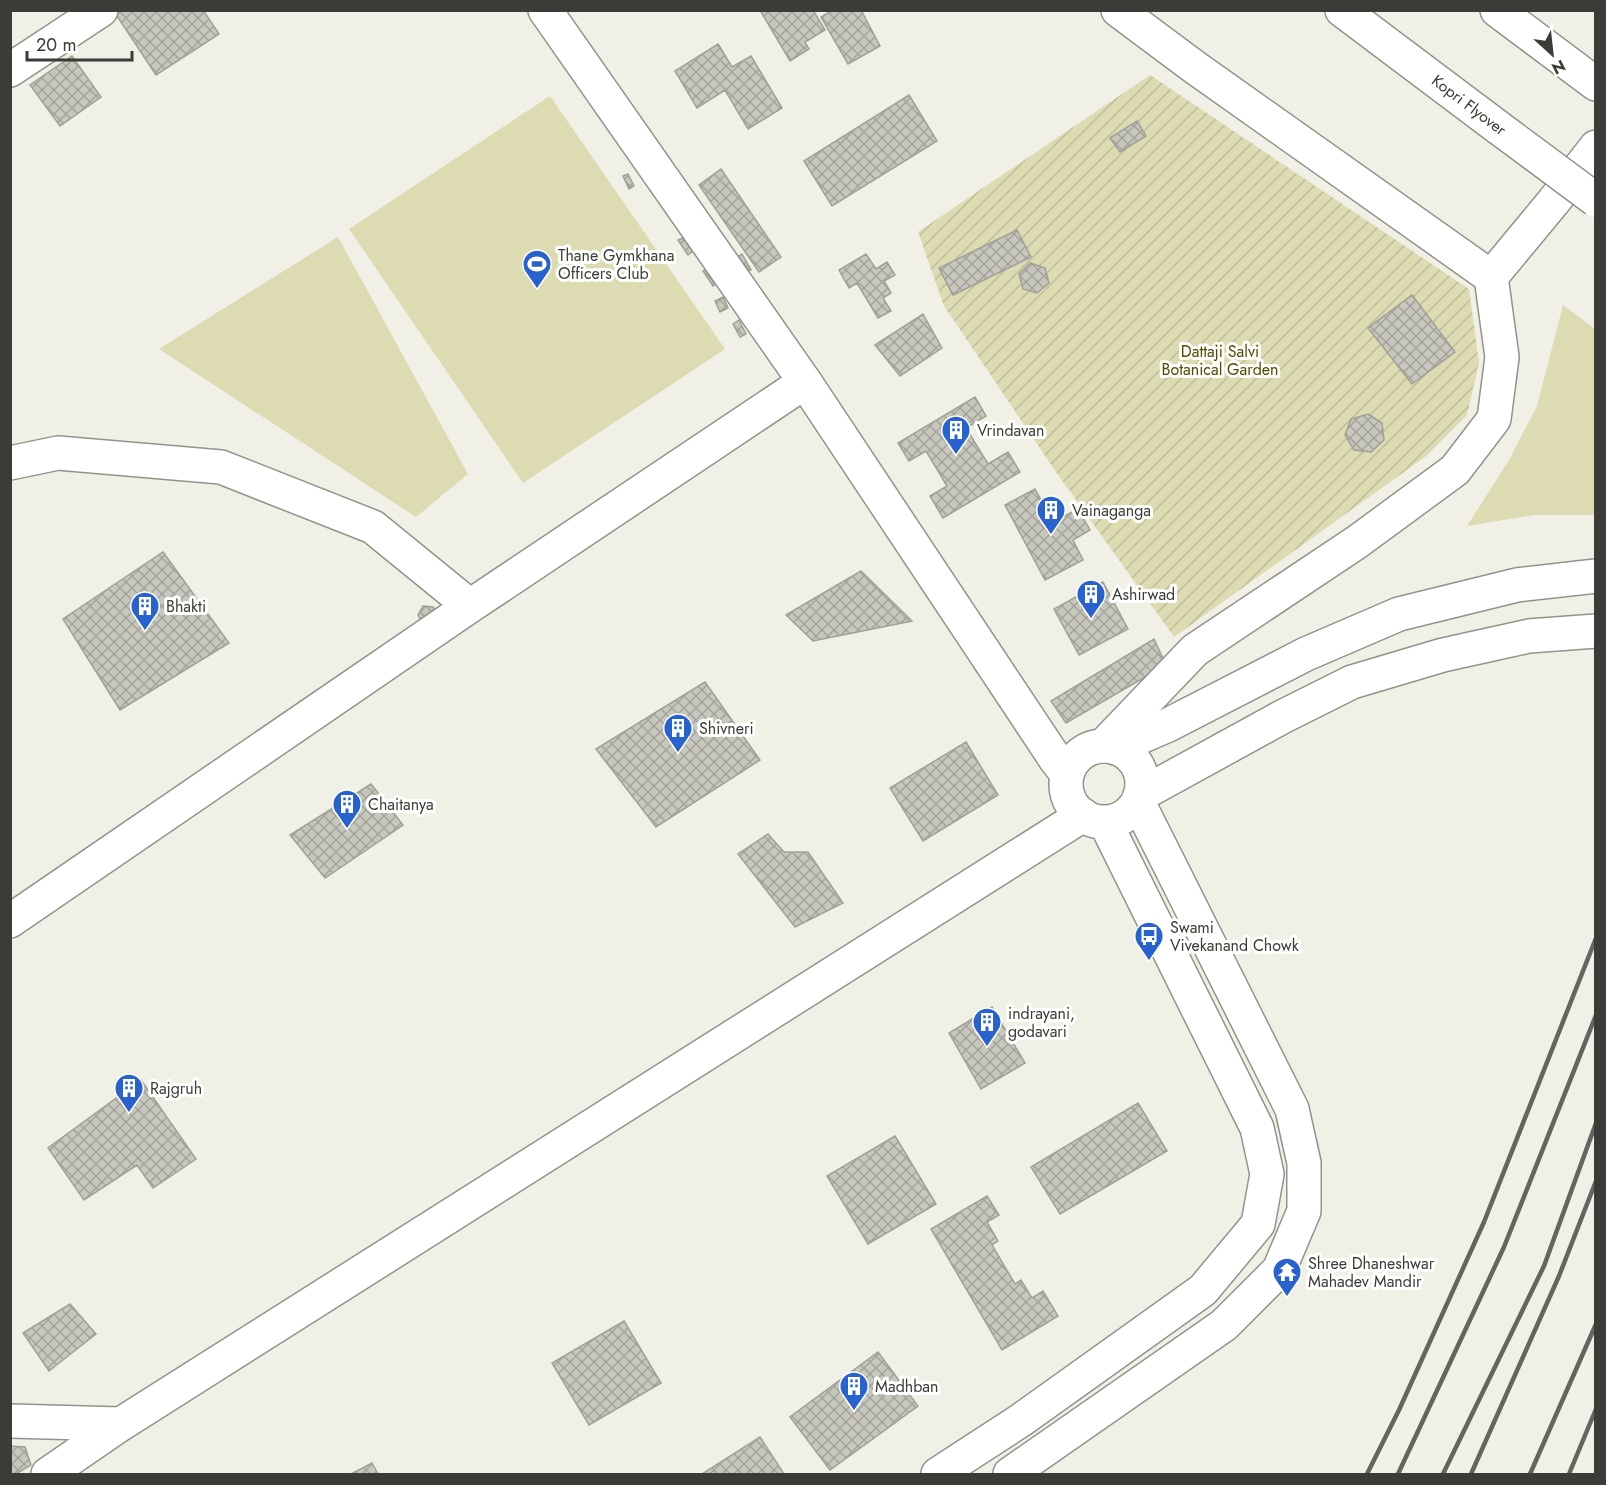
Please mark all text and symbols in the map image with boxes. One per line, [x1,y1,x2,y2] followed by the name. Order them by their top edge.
[27,24,132,62] scale bar
[1522,24,1582,84] north arrow
[36,32,76,58] text: 20 m
[1548,54,1569,80] text: N
[1427,69,1512,141] street label: Kopri Flyover
[558,244,674,285] place label: Thane Gymkhana Officers Club
[521,248,553,290] sports icon: Thane Gymkhana Officers Club
[1162,340,1278,381] park label: Dattaji Salvi Botanical Garden
[940,414,972,456] building icon: Vrindavan
[977,419,1044,442] place label: Vrindavan
[1035,494,1067,536] building icon: Vainaganga
[1072,499,1151,522] place label: Vainaganga
[1075,578,1107,620] building icon: Ashirwad
[1112,583,1175,606] place label: Ashirwad
[129,590,161,632] building icon: Bhakti
[166,595,206,618] place label: Bhakti
[662,712,694,754] building icon: Shivneri
[699,717,754,740] place label: Shivneri
[331,788,363,830] building icon: Chaitanya
[368,793,434,816] place label: Chaitanya
[1170,916,1300,957] place label: Swami Vivekanand Chowk
[1133,920,1165,962] bus stop icon: Swami Vivekanand Chowk
[1008,1002,1075,1043] place label: indrayani, godavari
[971,1006,1003,1048] building icon: indrayani, godavari
[113,1072,145,1114] building icon: Rajgruh
[150,1077,202,1100] place label: Rajgruh
[1308,1252,1435,1293] place label: Shree Dhaneshwar Mahadev Mandir
[1271,1256,1303,1298] temple icon: Shree Dhaneshwar Mahadev Mandir
[838,1370,870,1412] building icon: Madhban
[875,1375,938,1398] place label: Madhban

